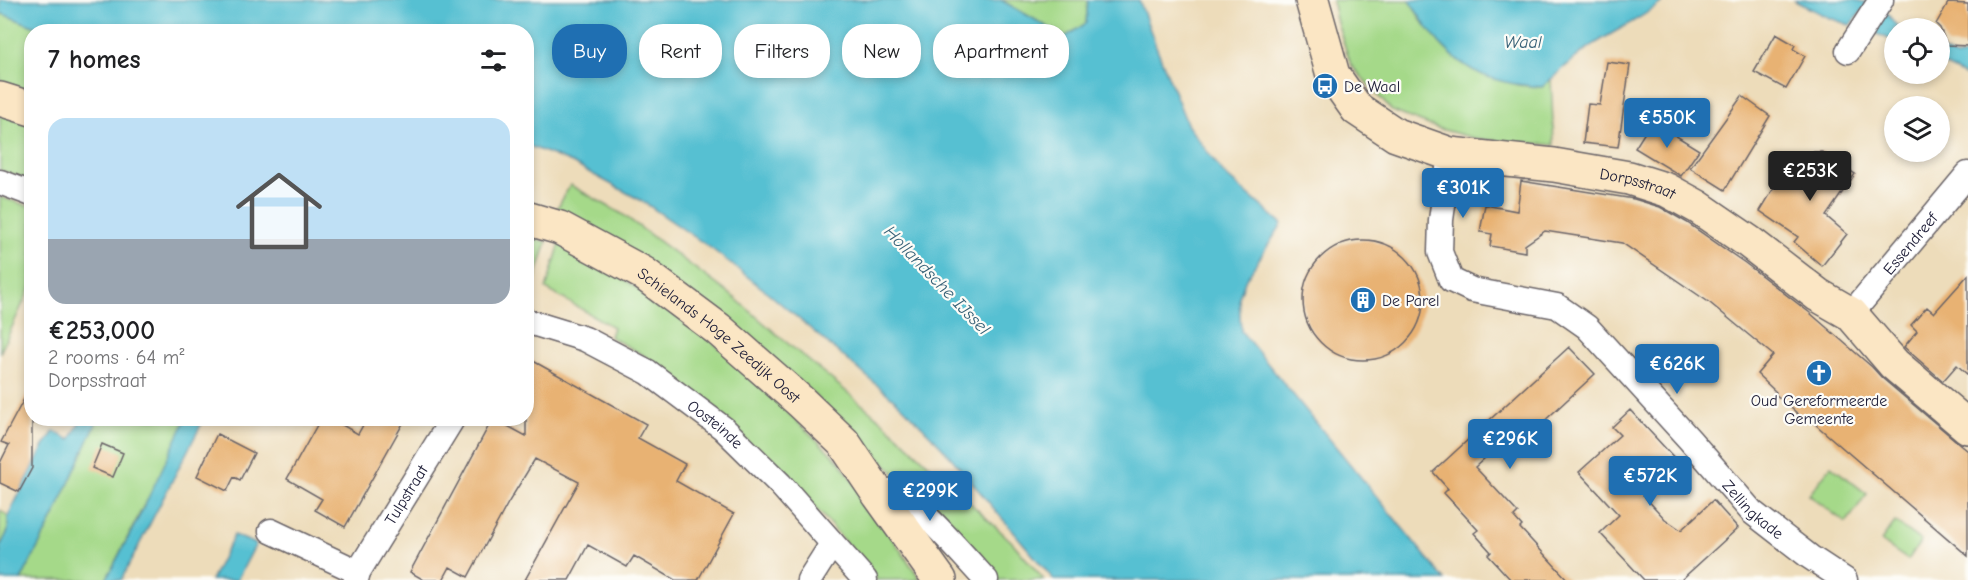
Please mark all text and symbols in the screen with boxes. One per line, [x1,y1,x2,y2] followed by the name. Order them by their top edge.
[1884,18,1950,162] map controls
[1884,18,1950,84] button: locate
[552,24,627,78] chip: Buy
[639,24,722,78] chip: Rent
[734,24,830,78] chip: Filters
[842,24,921,78] chip: New
[933,24,1069,78] chip: Apartment
[1504,32,1543,53] water label: Waal
[477,44,510,77] icon: filters
[48,45,141,75] text: 7 homes
[1310,71,1340,101] bus stop icon: De Waal
[1344,78,1400,96] place label: De Waal
[1884,96,1950,162] button: layers
[1625,98,1709,149] pin: €550K
[1638,106,1696,129] text: €550K
[1768,151,1852,202] pin: €253K
[225,157,333,265] icon: home
[1782,159,1838,182] text: €253K
[1598,165,1679,203] street label: Dorpsstraat
[1421,168,1505,219] pin: €301K
[1436,176,1490,199] text: €301K
[1880,208,1943,279] street label: Essendreef
[879,222,995,340] water label: Hollandsche IJssel
[634,264,804,407] street label: Schielands Hoge Zeedijk Oost
[1348,285,1378,315] building icon: De Parel
[1382,292,1440,310] place label: De Parel
[48,316,155,346] text: €253,000
[1635,344,1719,395] pin: €626K
[48,346,184,369] text: 2 rooms · 64 m²
[1649,352,1705,375] text: €626K
[1804,358,1834,388] church icon: Oud Gereformeerde Gemeente
[48,369,146,392] text: Dorpsstraat
[1751,392,1887,428] place label: Oud Gereformeerde Gemeente
[684,397,746,453] street label: Oosteinde
[1468,419,1552,470] pin: €296K
[1482,427,1538,450] text: €296K
[1608,456,1692,507] pin: €572K
[381,462,432,528] street label: Tulpstraat
[1623,464,1677,487] text: €572K
[888,471,972,522] pin: €299K
[1718,477,1787,543] street label: Zellingkade
[902,479,958,502] text: €299K

